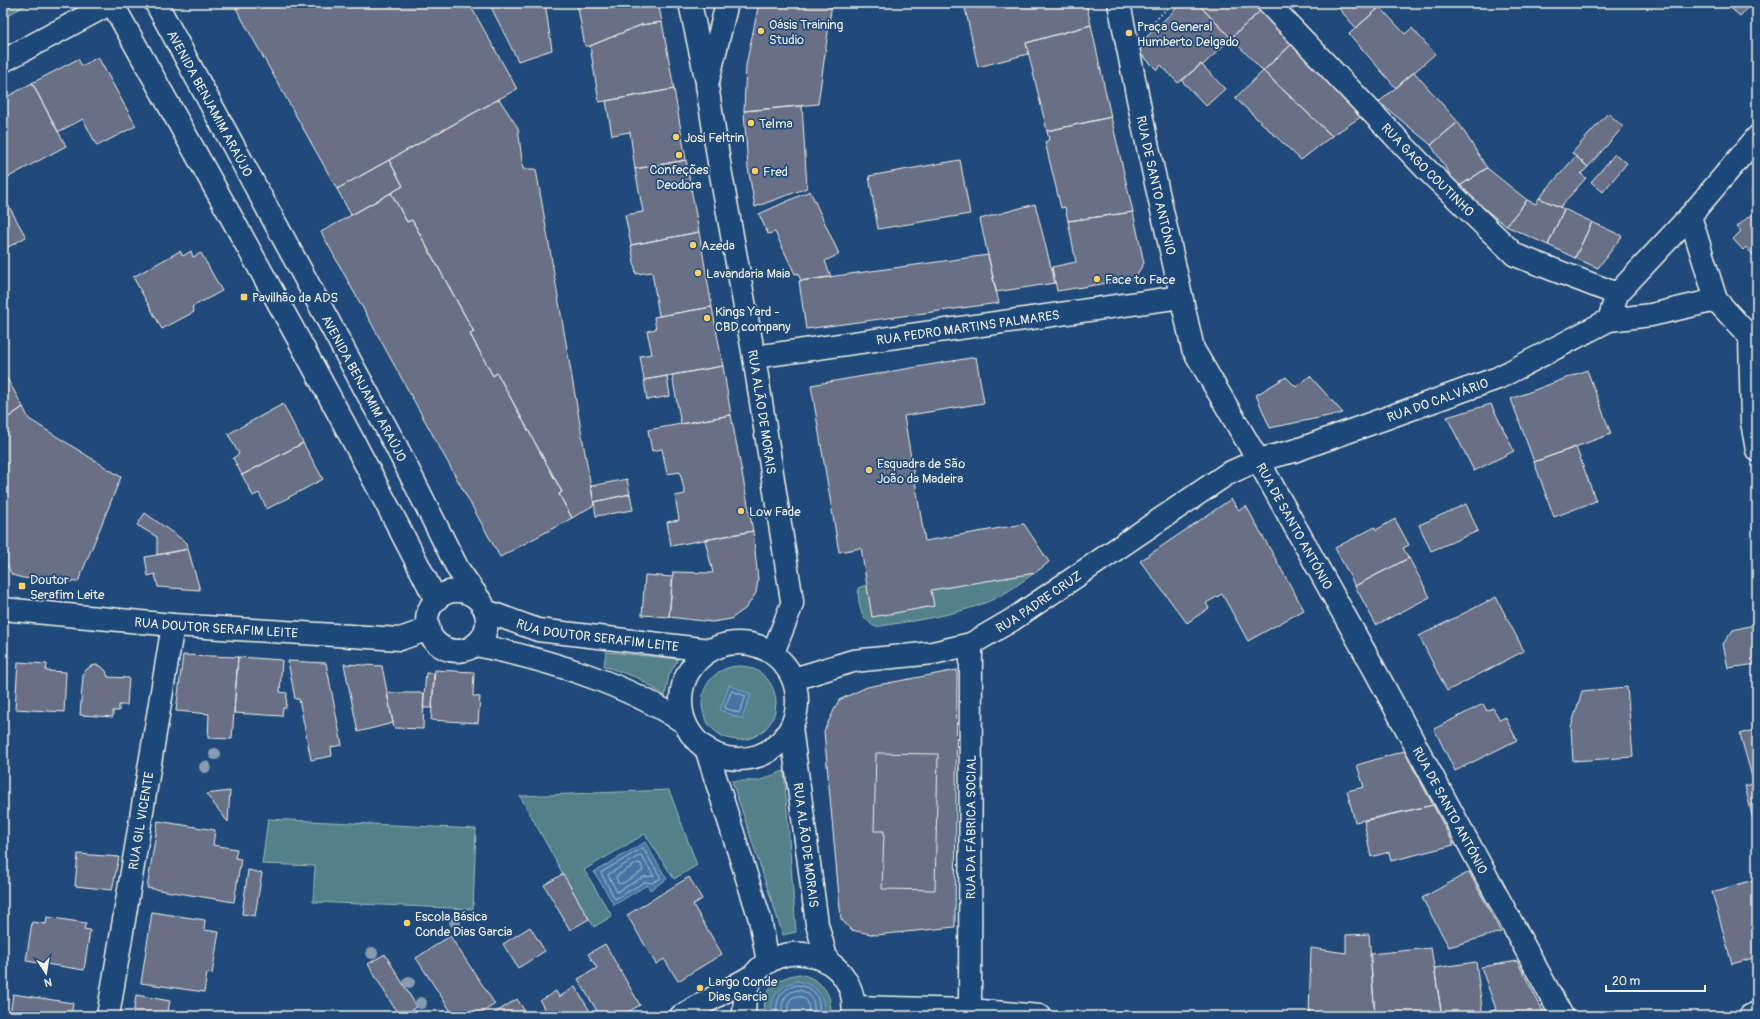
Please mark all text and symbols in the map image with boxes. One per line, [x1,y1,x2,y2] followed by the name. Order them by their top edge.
[769,17,844,48] place label: Oásis Training Studio
[1137,19,1239,50] place label: Praça General Humberto Delgado
[756,26,766,36] marker: Oásis Training Studio
[163,28,256,180] street label: AVENIDA BENJAMIM ARAÚJO
[1124,28,1134,38] marker: Praça General Humberto Delgado
[1133,114,1179,257] street label: RUA DE SANTO ANTÓNIO
[759,116,793,132] place label: Telma
[746,118,756,128] marker: Telma
[1378,120,1477,220] street label: RUA GAGO COUTINHO
[684,130,745,146] place label: Josi Feltrin
[671,132,681,142] marker: Josi Feltrin
[674,150,684,160] marker: Confeções Deodora
[649,162,709,193] place label: Confeções Deodora
[763,164,788,180] place label: Fred
[750,166,760,176] marker: Fred
[701,238,735,254] place label: Azeda
[688,240,698,250] marker: Azeda
[706,266,790,282] place label: Lavandaria Maia
[693,268,703,278] marker: Lavandaria Maia
[1105,272,1176,288] place label: Face to Face
[1092,274,1102,284] marker: Face to Face
[252,290,338,306] place label: Pavilhão da ADS
[239,292,249,302] marker: Pavilhão da ADS
[715,304,791,335] place label: Kings Yard - CBD company
[875,307,1061,349] street label: RUA PEDRO MARTINS PALMARES
[318,313,410,465] street label: AVENIDA BENJAMIM ARAÚJO
[702,313,712,323] marker: Kings Yard - CBD company
[744,349,779,475] street label: RUA ALÃO DE MORAIS
[1385,375,1491,426] street label: RUA DO CALVÁRIO
[877,456,965,487] place label: Esquadra de São João da Madeira
[1252,460,1335,593] street label: RUA DE SANTO ANTÓNIO
[864,465,874,475] marker: Esquadra de São João da Madeira
[749,504,801,520] place label: Low Fade
[736,506,746,516] marker: Low Fade
[993,568,1085,637] street label: RUA PADRE CRUZ
[30,572,105,603] place label: Doutor Serafim Leite
[17,581,27,591] marker: Doutor Serafim Leite
[134,614,299,642] street label: RUA DOUTOR SERAFIM LEITE
[514,616,680,655] street label: RUA DOUTOR SERAFIM LEITE
[1409,744,1491,877] street label: RUA DE SANTO ANTÓNIO
[963,755,980,899] street label: RUA DA FÁBRICA SOCIAL
[125,770,158,871] street label: RUA GIL VICENTE
[789,782,822,908] street label: RUA ALÃO DE MORAIS
[415,909,512,940] place label: Escola Básica Conde Dias Garcia
[402,918,412,928] marker: Escola Básica Conde Dias Garcia
[26,953,66,993] north arrow
[1606,967,1705,993] scale bar
[708,974,778,1005] place label: Largo Conde Dias Garcia
[1612,974,1641,989] text: 20 m
[42,975,53,990] text: N
[695,983,705,993] marker: Largo Conde Dias Garcia

